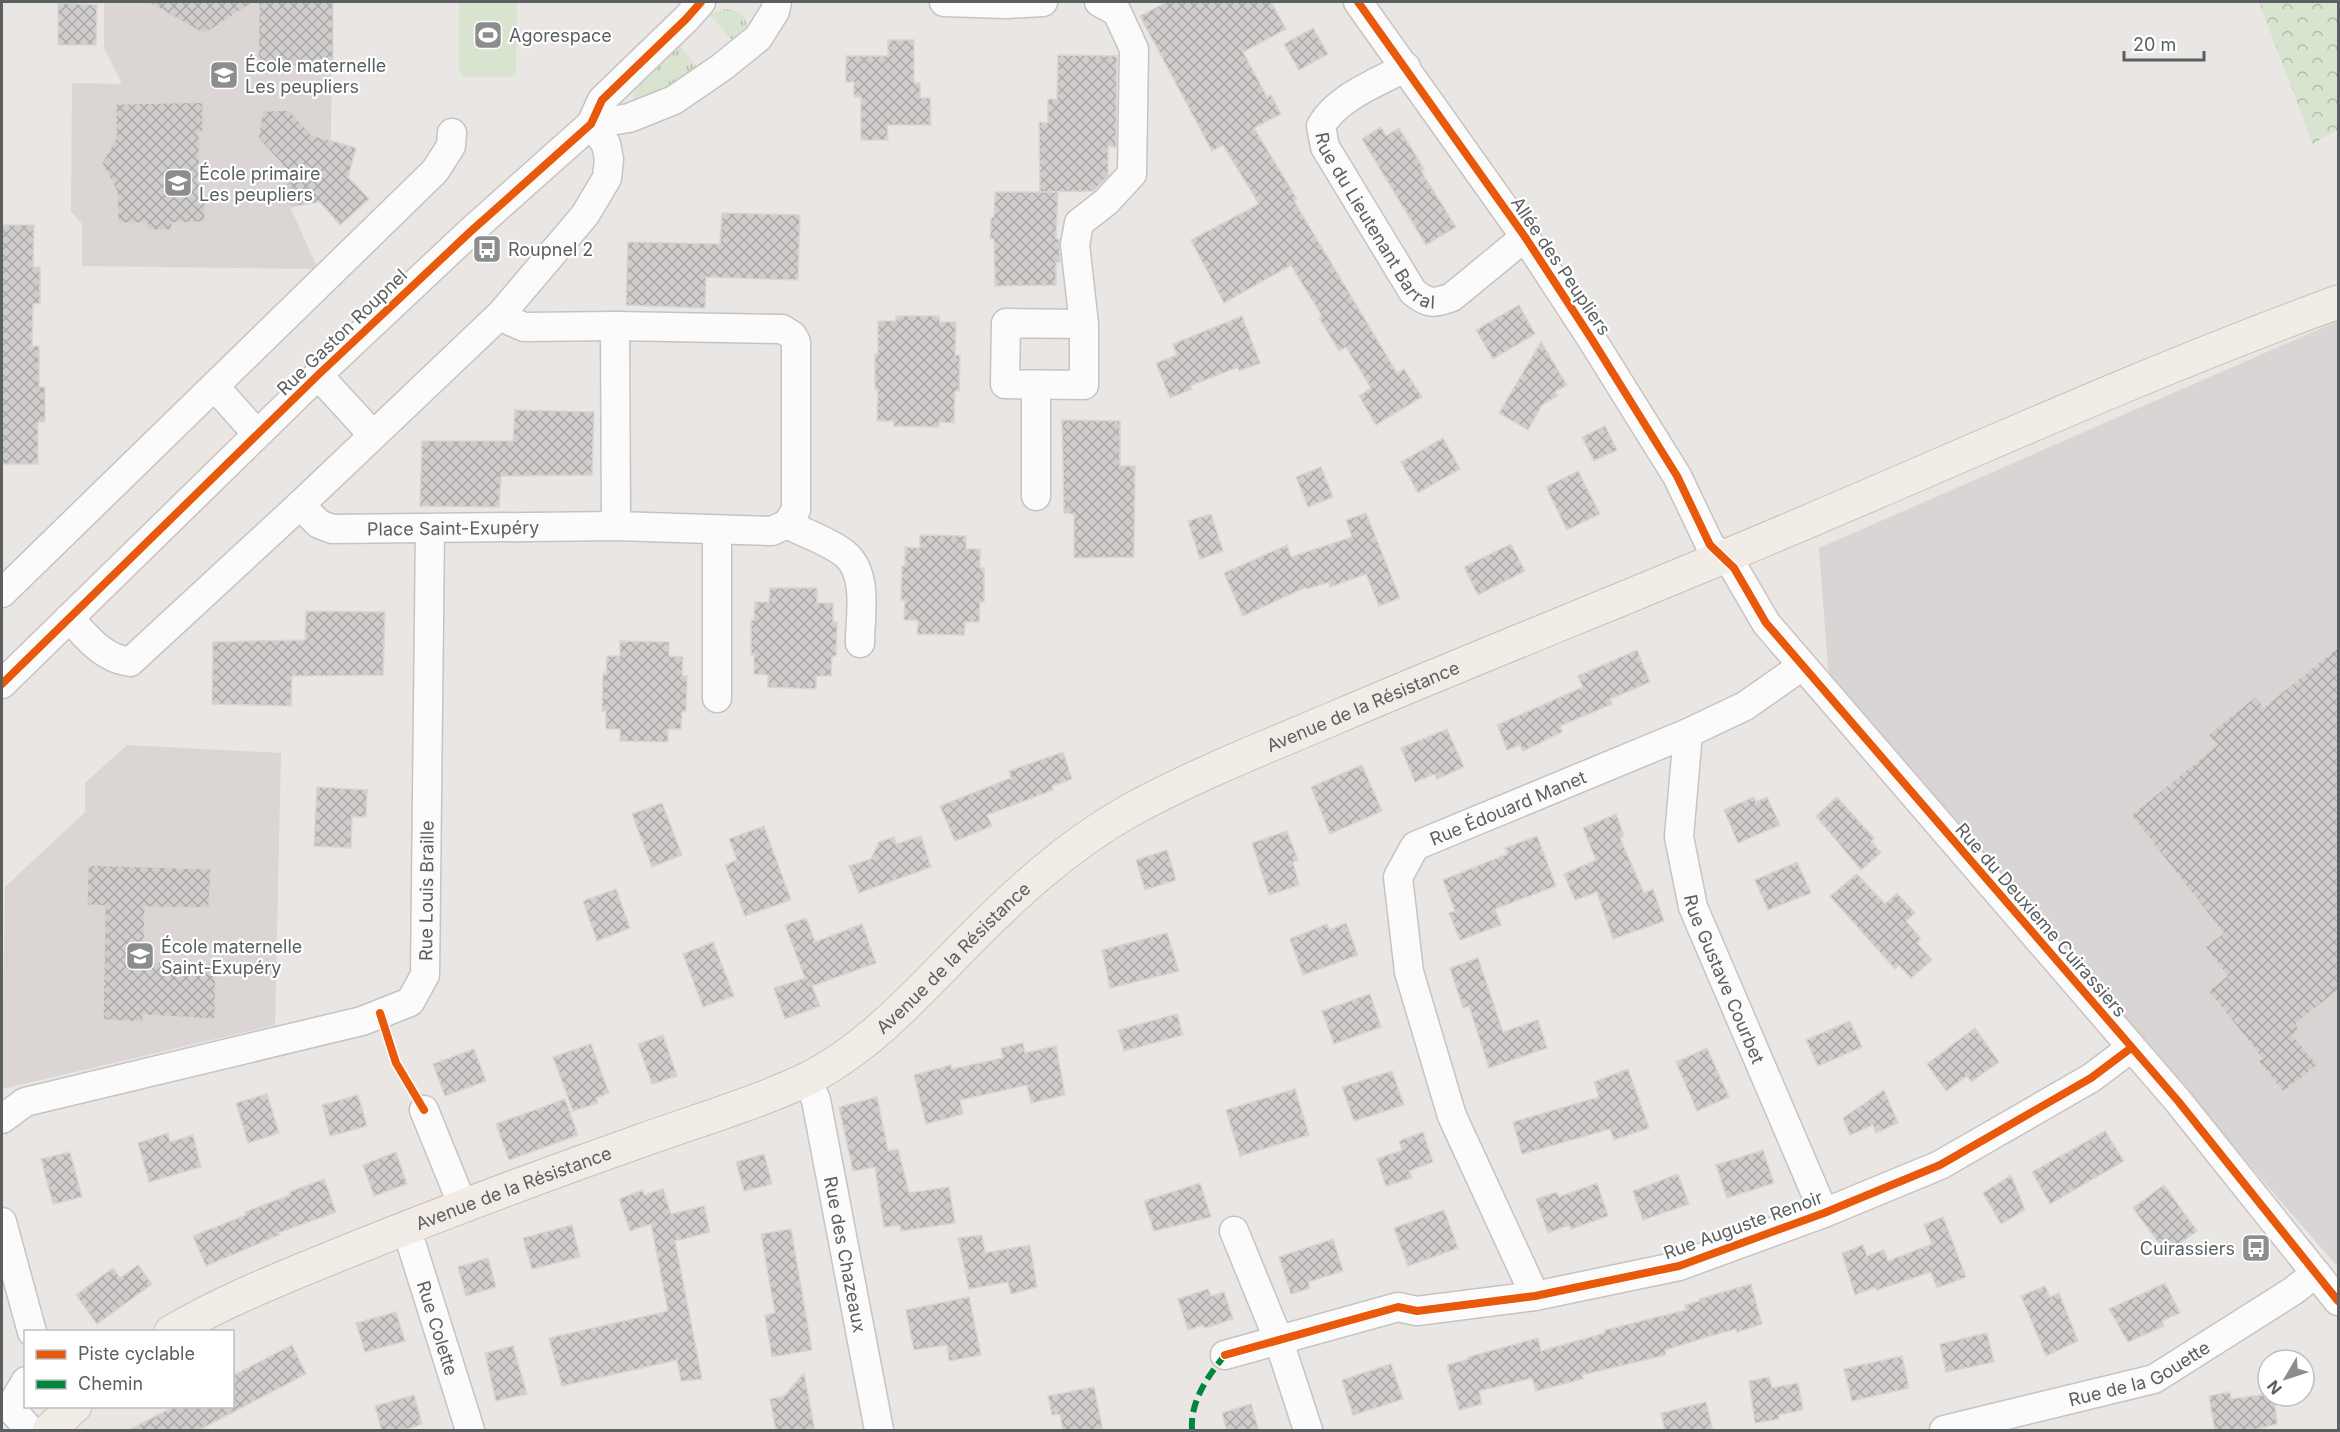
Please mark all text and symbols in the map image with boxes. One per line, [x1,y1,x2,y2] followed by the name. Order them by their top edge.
[472,19,504,51] sports icon: Agorespace
[2124,24,2204,62] scale bar
[509,25,612,46] place label: Agorespace
[2133,34,2176,55] text: 20 m
[245,54,386,97] place label: École maternelle Les peupliers
[208,59,240,91] school or university icon: École maternelle Les peupliers
[1312,130,1435,312] street label: Rue du Lieutenant Barral
[199,162,320,205] place label: École primaire Les peupliers
[162,167,194,199] school or university icon: École primaire Les peupliers
[1507,193,1615,339] street label: Allée des Peupliers
[471,233,503,265] bus stop icon: Roupnel 2
[508,239,593,260] place label: Roupnel 2
[273,265,411,399] street label: Rue Gaston Roupnel
[367,516,539,539] street label: Place Saint-Exupéry
[1263,656,1462,756] street label: Avenue de la Résistance
[1427,766,1589,849] street label: Rue Édouard Manet
[1951,819,2131,1021] street label: Rue du Deuxieme Cuirassiers
[415,820,437,961] street label: Rue Louis Braille
[872,877,1034,1038] street label: Avenue de la Résistance
[1680,893,1769,1067] street label: Rue Gustave Courbet
[161,935,302,978] place label: École maternelle Saint-Exupéry
[124,940,156,972] school or university icon: École maternelle Saint-Exupéry
[412,1142,614,1234] street label: Avenue de la Résistance
[820,1174,871,1334] street label: Rue des Chazeaux
[1661,1186,1826,1264] street label: Rue Auguste Renoir
[2240,1232,2272,1264] bus stop icon: Cuirassiers
[2140,1238,2235,1259] place label: Cuirassiers
[413,1278,463,1378] street label: Rue Colette
[24,1330,234,1408] legend
[2066,1336,2213,1410] street label: Rue de la Gouette
[78,1343,195,1364] text: Piste cyclable
[2256,1348,2316,1408] north arrow
[78,1373,143,1394] text: Chemin
[2263,1376,2286,1398] text: N

